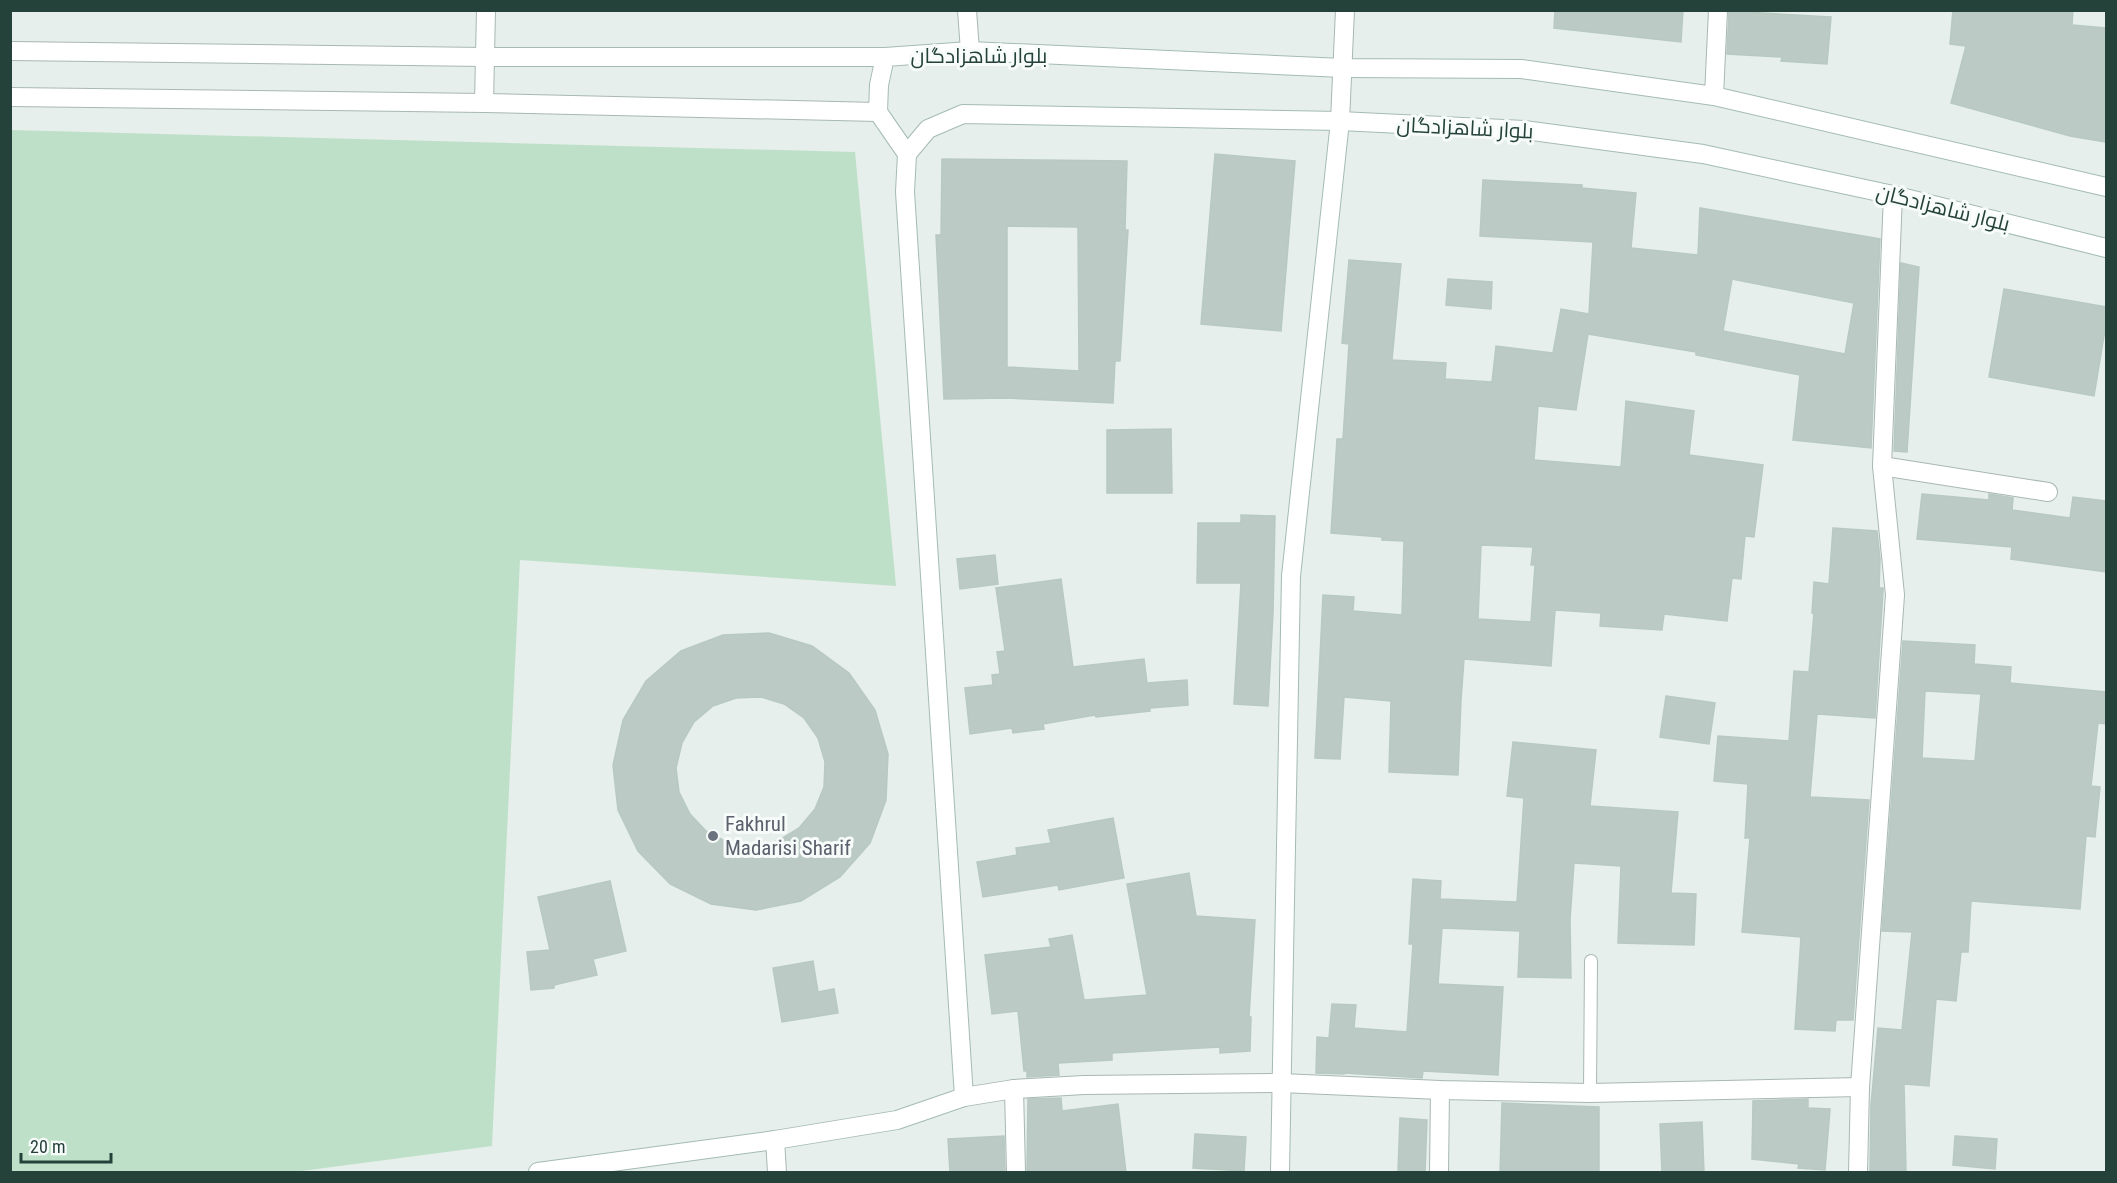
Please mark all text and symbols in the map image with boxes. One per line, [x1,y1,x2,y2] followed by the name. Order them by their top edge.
[911,44,1047,69] street label: بلوار شاهزادگان
[1396,112,1534,145] street label: بلوار شاهزادگان
[1873,180,2012,237] street label: بلوار شاهزادگان
[725,812,851,860] place label: Fakhrul Madarisi Sharif
[706,829,720,843] marker: Fakhrul Madarisi Sharif
[21,1126,111,1164] scale bar
[30,1136,65,1157] text: 20 m

